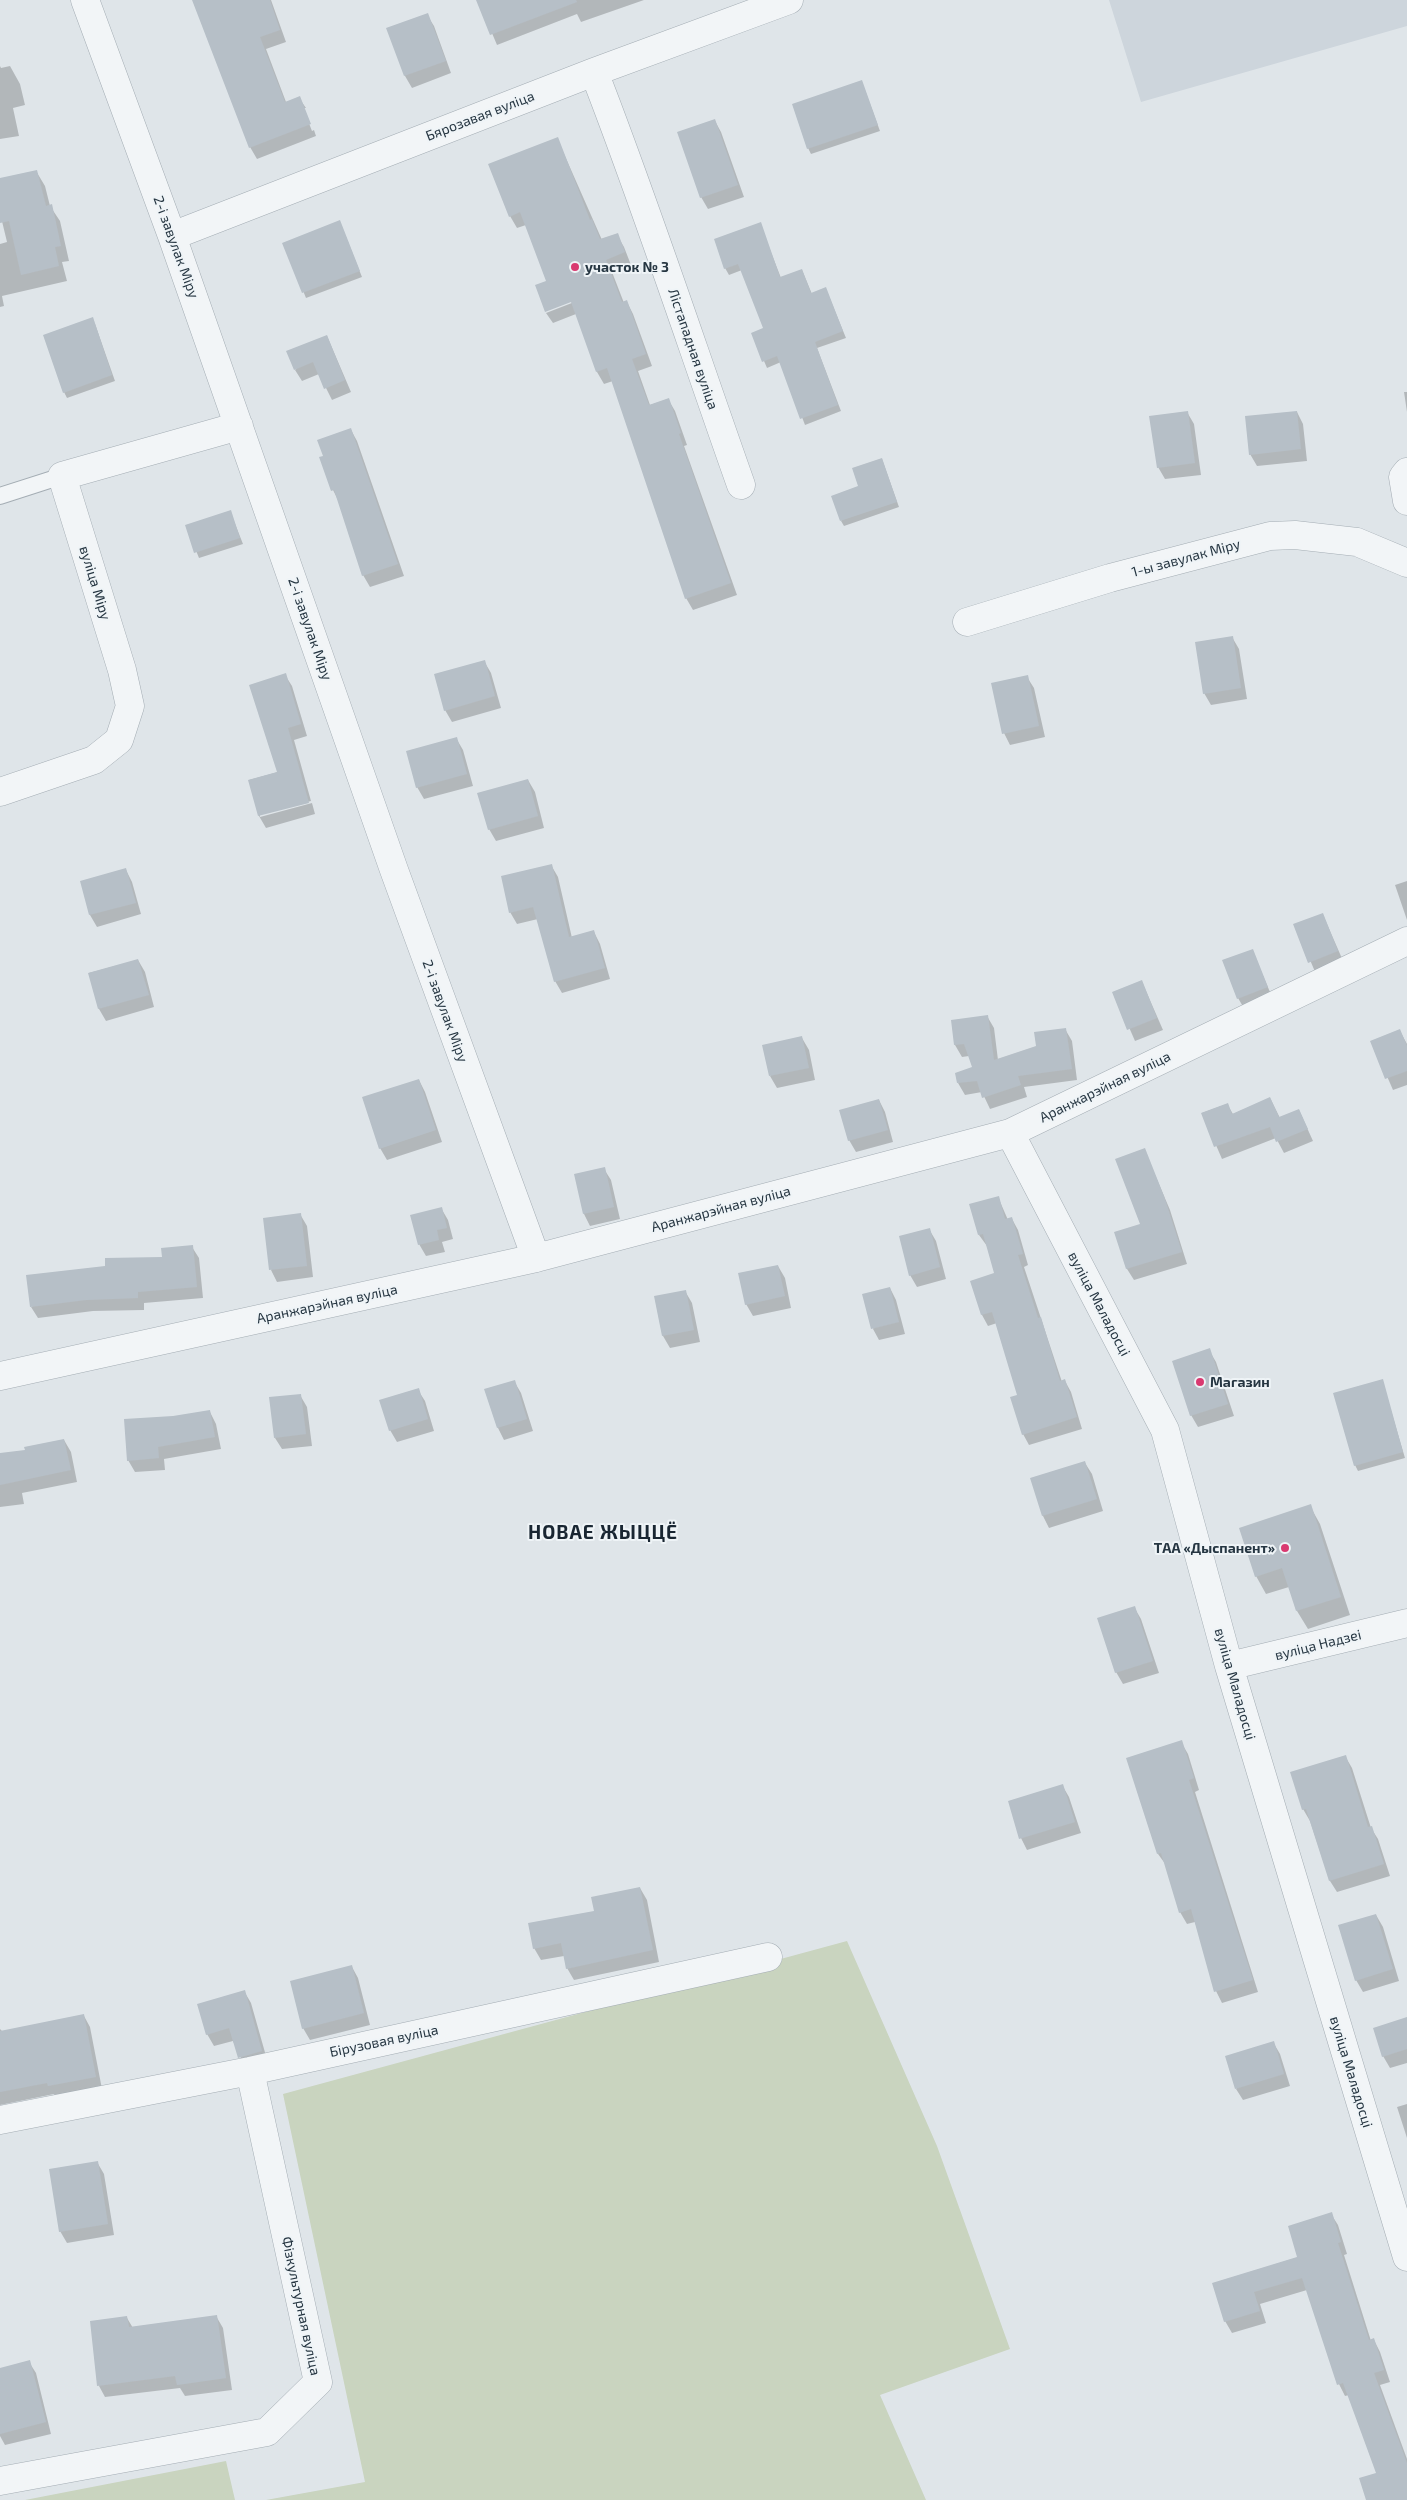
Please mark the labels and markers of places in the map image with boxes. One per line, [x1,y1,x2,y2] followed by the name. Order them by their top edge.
[585,259,669,275] place label: участок № 3
[569,261,581,273] marker: участок № 3
[1210,1374,1270,1390] place label: Магазин
[1194,1376,1206,1388] marker: Магазин
[1154,1540,1275,1556] place label: ТАА «Дыспанент»
[1279,1542,1291,1554] marker: ТАА «Дыспанент»

